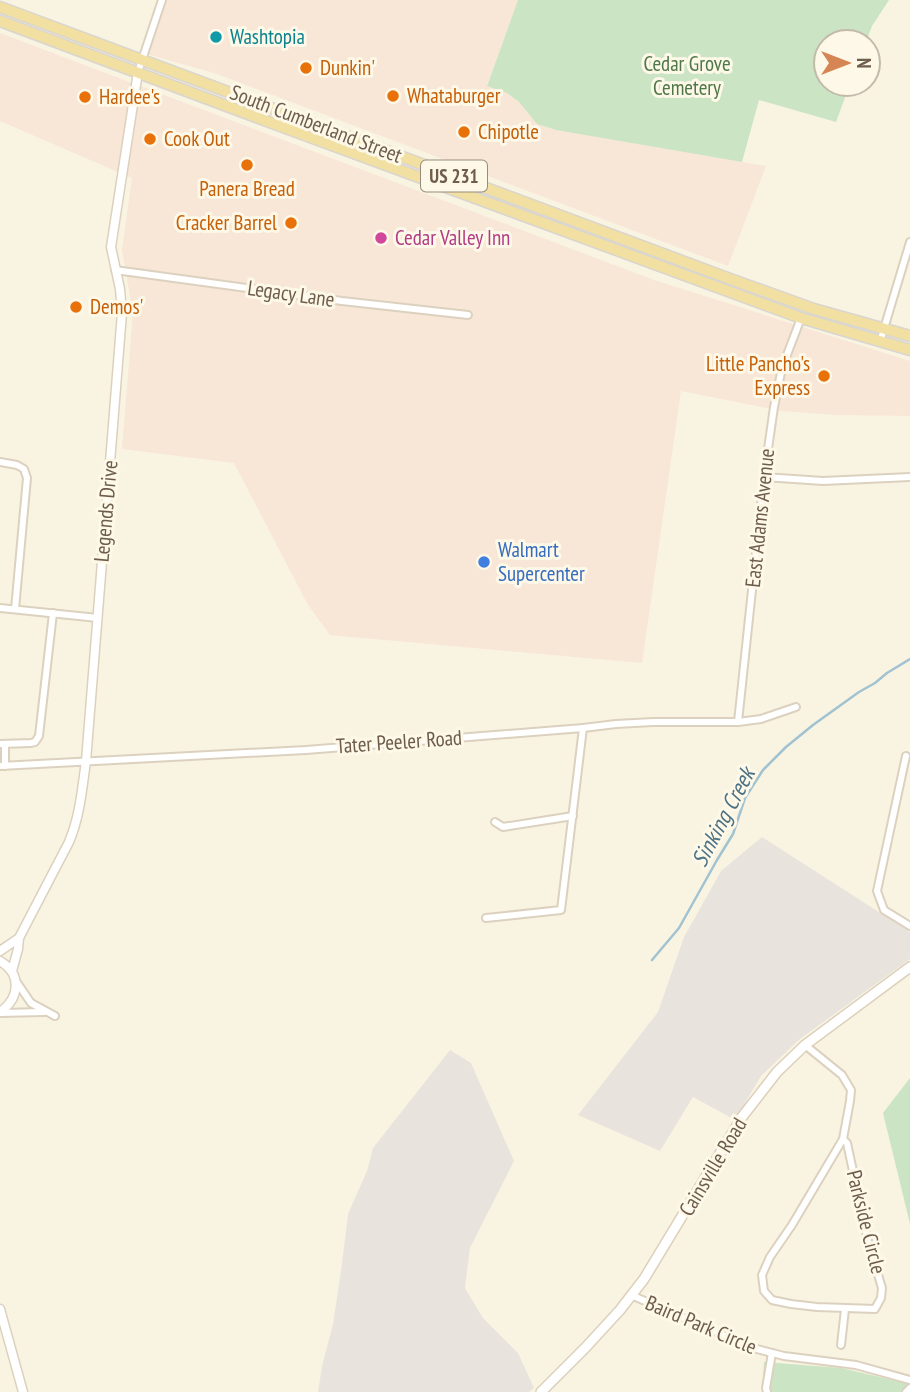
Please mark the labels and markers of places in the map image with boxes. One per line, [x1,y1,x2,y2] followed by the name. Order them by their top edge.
[230,23,305,50] place label: Washtopia
[208,29,224,45] marker: Washtopia
[320,54,375,81] place label: Dunkin'
[298,60,314,76] marker: Dunkin'
[407,82,501,109] place label: Whataburger
[99,83,160,110] place label: Hardee's
[385,88,401,104] marker: Whataburger
[77,89,93,105] marker: Hardee's
[478,118,539,145] place label: Chipotle
[456,124,472,140] marker: Chipotle
[164,125,230,152] place label: Cook Out
[142,131,158,147] marker: Cook Out
[239,157,255,173] marker: Panera Bread
[199,175,295,202] place label: Panera Bread
[176,209,277,236] place label: Cracker Barrel
[283,215,299,231] marker: Cracker Barrel
[395,224,510,251] place label: Cedar Valley Inn
[373,230,389,246] marker: Cedar Valley Inn
[90,293,143,320] place label: Demos'
[68,299,84,315] marker: Demos'
[706,350,810,401] place label: Little Pancho's Express
[816,368,832,384] marker: Little Pancho's Express
[498,536,585,587] place label: Walmart Supercenter
[476,554,492,570] marker: Walmart Supercenter

